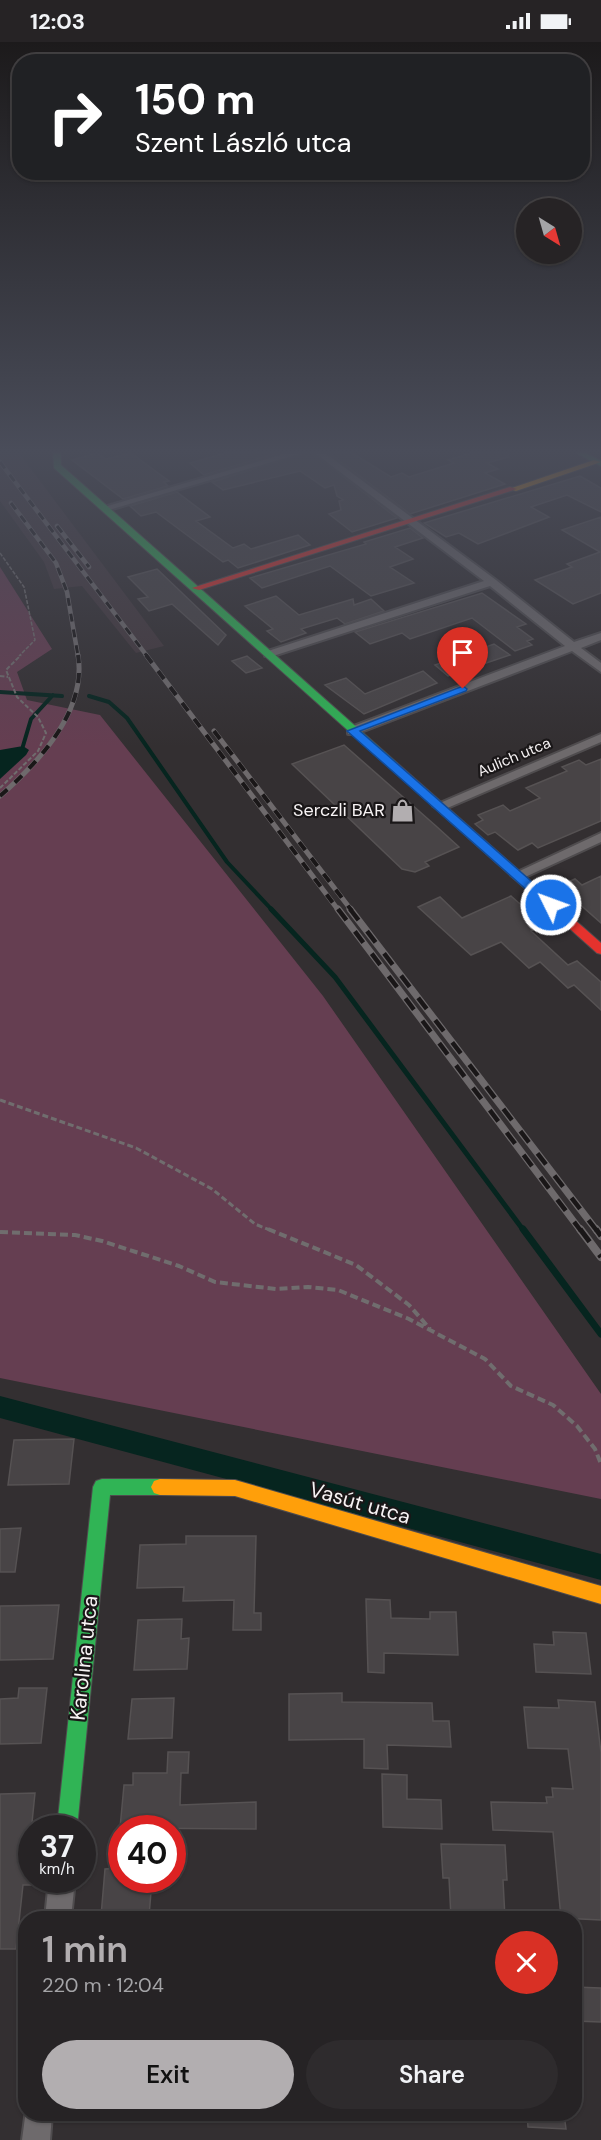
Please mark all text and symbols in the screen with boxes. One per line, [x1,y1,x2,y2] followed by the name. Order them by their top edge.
[30,7,85,36] text: 12:03
[135,72,255,127] text: 150 m
[36,78,114,156] icon: right
[135,125,352,160] text: Szent László utca
[516,198,582,264] north arrow
[516,198,582,264] map controls
[437,627,488,689] pin
[446,636,479,669] icon: arrive
[474,733,554,781] street label: Aulich utca
[390,797,416,823] shop icon: Serczli BAR
[293,798,385,822] place label: Serczli BAR
[519,873,583,937] position arrow
[306,1475,414,1531] street label: Vasút utca
[64,1594,104,1722] street label: Karolina utca
[108,1815,186,1893] speed limit sign: 40
[40,1827,74,1866] text: 37
[39,1859,75,1879] text: km/h
[42,1926,128,1973] text: 1 min
[495,1931,558,1994] button: close
[42,1972,164,1998] text: 220 m · 12:04
[42,2040,294,2109] button: Exit
[306,2040,558,2109] button: Share

